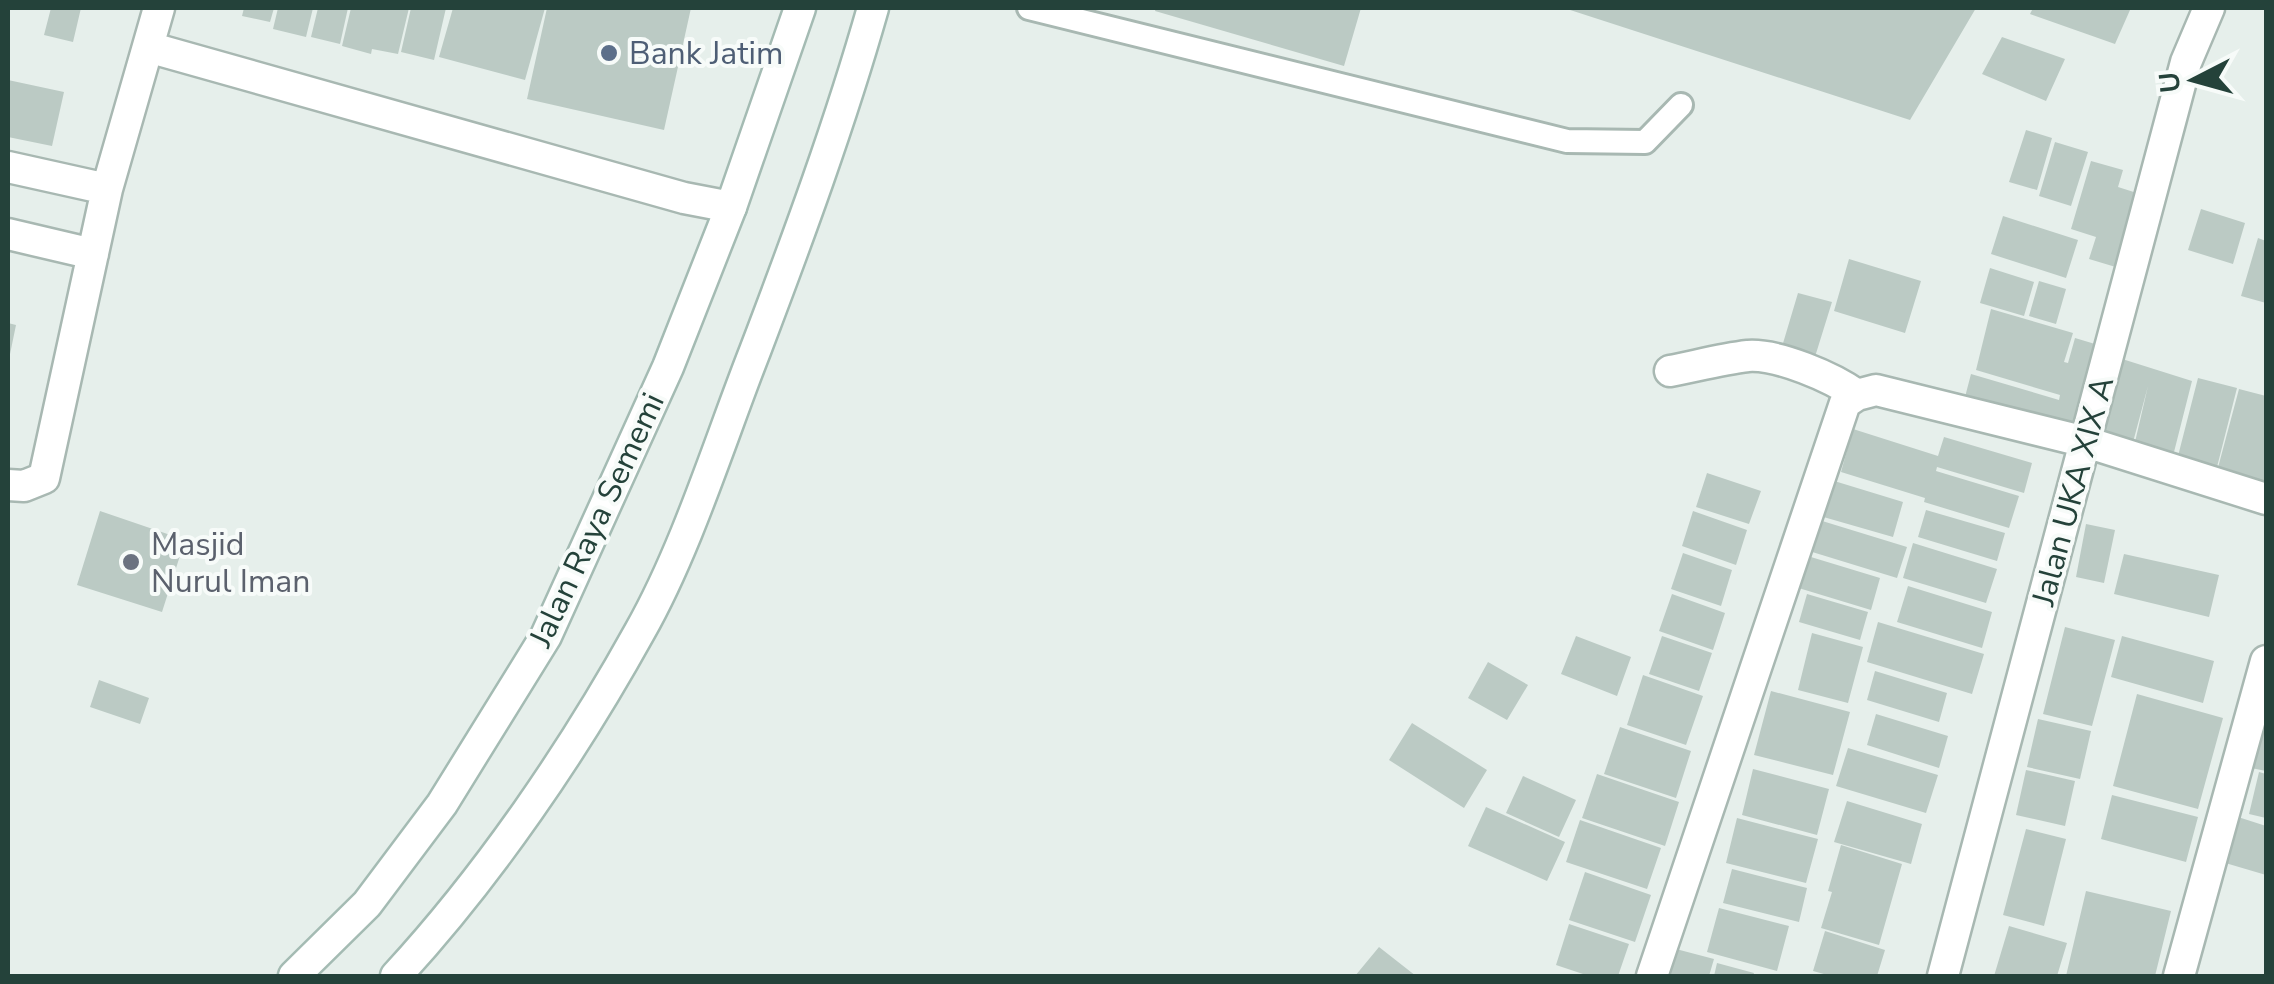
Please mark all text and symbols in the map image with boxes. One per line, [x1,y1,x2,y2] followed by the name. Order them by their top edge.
[2144,30,2244,130] north arrow
[629,32,783,75] place label: Bank Jatim
[598,42,620,64] marker: Bank Jatim
[2150,70,2190,95] text: U
[2022,372,2124,611] street label: Jalan UKA XIX A
[519,386,675,655] street label: Jalan Raya Sememi
[151,523,310,603] place label: Masjid Nurul Iman
[120,551,142,573] marker: Masjid Nurul Iman

